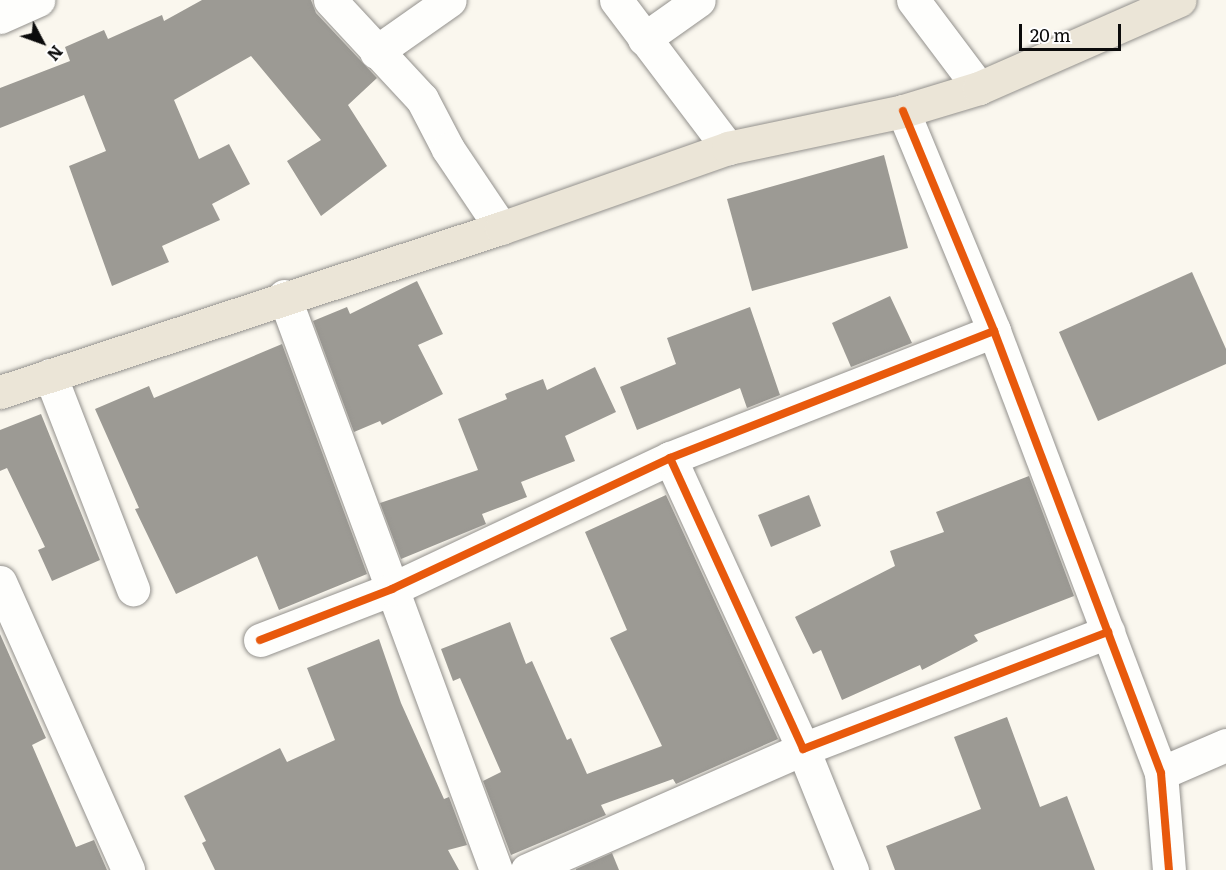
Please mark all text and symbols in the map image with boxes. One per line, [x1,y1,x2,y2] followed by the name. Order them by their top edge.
[12,12,72,72] north arrow
[1022,12,1124,50] scale bar
[1030,21,1071,48] text: 20 m
[42,41,69,67] text: N

